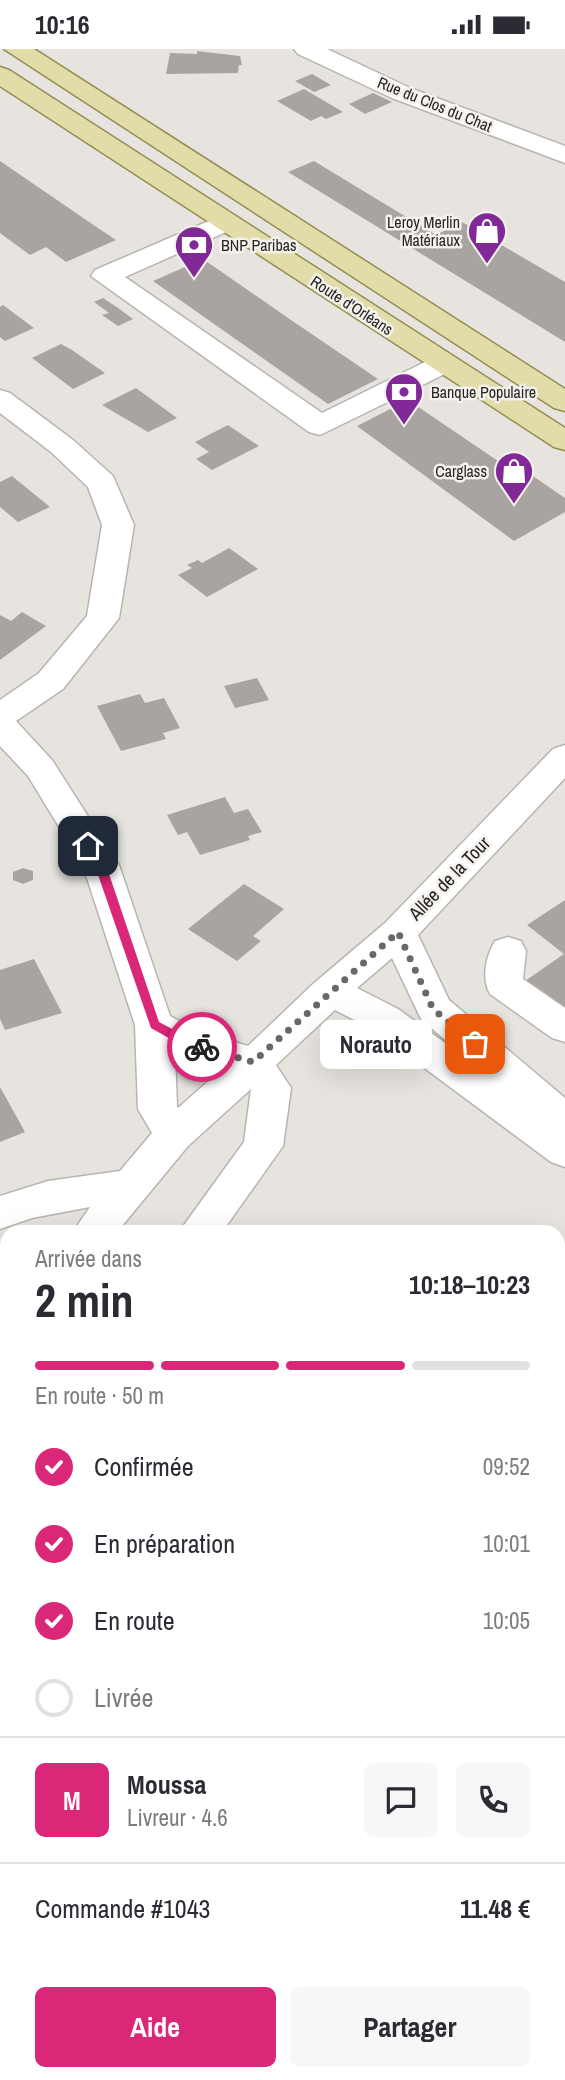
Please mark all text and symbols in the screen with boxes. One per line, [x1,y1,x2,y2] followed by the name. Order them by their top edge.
[35,7,90,42] text: 10:16
[374,71,496,137] street label: Rue du Clos du Chat
[466,210,508,265] shop icon: Leroy Merlin Matériaux
[387,211,460,251] place label: Leroy Merlin Matériaux
[173,224,215,279] bank icon: BNP Paribas
[221,234,297,256] place label: BNP Paribas
[306,270,398,340] street label: Route d'Orléans
[383,371,425,426] bank icon: Banque Populaire
[431,381,536,403] place label: Banque Populaire
[493,450,535,505] shop icon: Carglass
[435,460,487,482] place label: Carglass
[58,816,118,876] pin
[69,827,107,865] icon: home
[402,830,496,926] street label: Allée de la Tour
[167,1012,237,1082] courier
[445,1014,505,1074] pin
[321,1019,433,1069] callout: Norauto
[456,1025,494,1063] icon: bag
[183,1028,221,1066] icon: bike
[340,1029,412,1060] text: Norauto
[35,1243,142,1274] text: Arrivée dans
[409,1267,530,1302] text: 10:18–10:23
[35,1269,134,1331] text: 2 min
[35,1380,164,1411] text: En route · 50 m
[35,1448,73,1486] icon: check
[94,1449,194,1484] text: Confirmée
[483,1451,530,1482] text: 09:52
[35,1525,73,1563] icon: check
[94,1526,235,1561] text: En préparation
[483,1528,530,1559] text: 10:01
[35,1602,73,1640] icon: check
[94,1603,175,1638] text: En route
[483,1605,530,1636] text: 10:05
[94,1680,153,1715] text: Livrée
[364,1763,438,1837] button: chat
[456,1763,530,1837] button: phone
[127,1767,206,1802] text: Moussa
[63,1783,81,1818] text: M
[127,1802,228,1833] text: Livreur · 4.6
[35,1891,210,1926] text: Commande #1043
[460,1891,530,1926] text: 11.48 €
[35,1987,276,2067] button: Aide
[290,1987,530,2067] button: Partager

